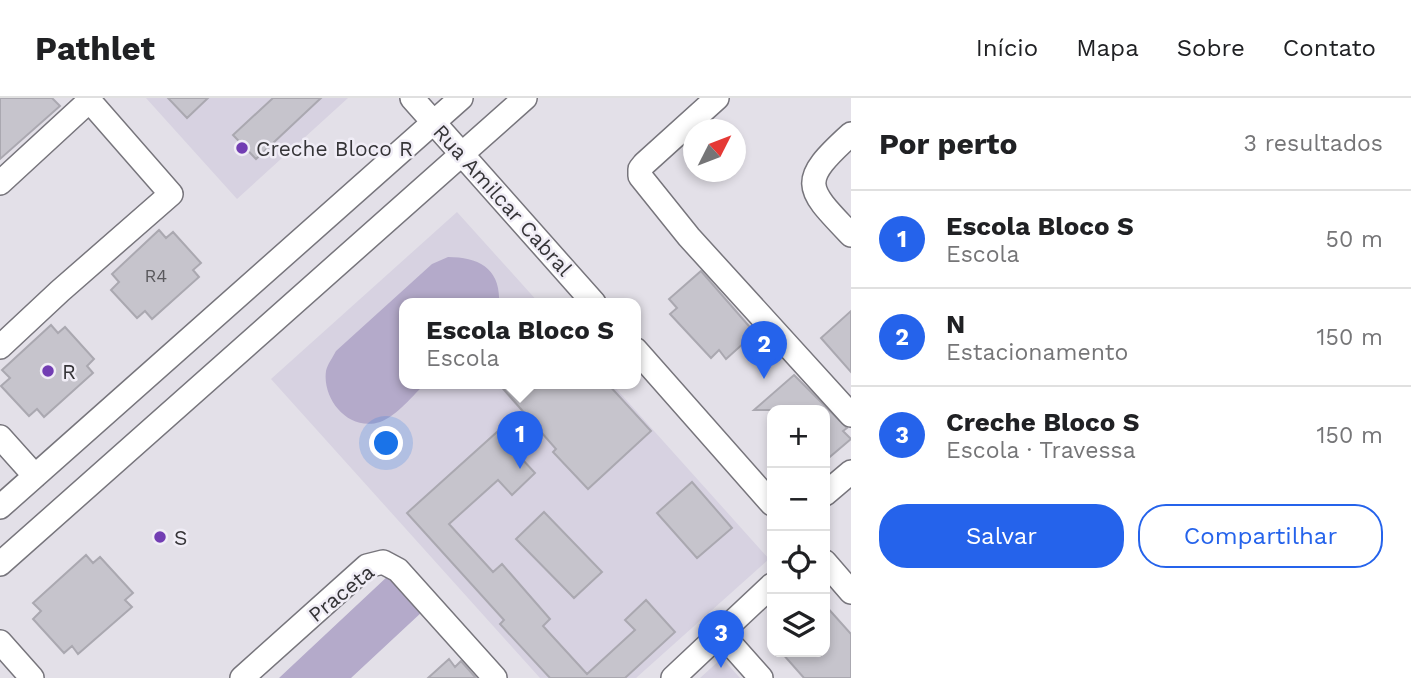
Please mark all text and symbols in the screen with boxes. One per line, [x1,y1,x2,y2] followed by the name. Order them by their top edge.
[35,29,155,68] text: Pathlet
[976,34,1038,62] text: Início
[1076,34,1139,62] text: Mapa
[1177,34,1245,62] text: Sobre
[1283,34,1376,62] text: Contato
[428,119,578,281] street label: Rua Amilcar Cabral
[683,119,746,182] north arrow
[879,126,1017,161] text: Por perto
[1244,130,1383,157] text: 3 resultados
[256,136,413,161] place label: Creche Bloco R
[234,140,250,156] marker: Creche Bloco R
[946,211,1134,241] text: Escola Bloco S
[897,226,907,253] text: 1
[1326,226,1383,253] text: 50 m
[946,241,1020,268] text: Escola
[145,265,167,286] house number: R4
[399,298,641,389] popup
[946,309,965,339] text: N
[426,315,614,345] text: Escola Bloco S
[741,321,787,379] pin: 2
[895,324,909,351] text: 2
[1317,324,1383,351] text: 150 m
[946,339,1128,366] text: Estacionamento
[426,345,500,372] text: Escola
[62,359,76,384] place label: R
[40,363,56,379] marker: R
[767,405,830,657] map controls
[767,405,830,468] button: +
[946,407,1140,437] text: Creche Bloco S
[497,411,543,469] pin: 1
[895,422,909,449] text: 3
[1317,422,1383,449] text: 150 m
[369,426,403,460] your location
[946,437,1136,464] text: Escola · Travessa
[767,468,830,531] button: −
[879,504,1124,568] button: Salvar
[1138,504,1383,568] button: Compartilhar
[174,525,187,550] place label: S
[152,529,168,545] marker: S
[767,531,830,594] button: locate
[303,559,379,627] street label: Praceta
[767,594,830,657] button: layers
[698,610,744,668] pin: 3

